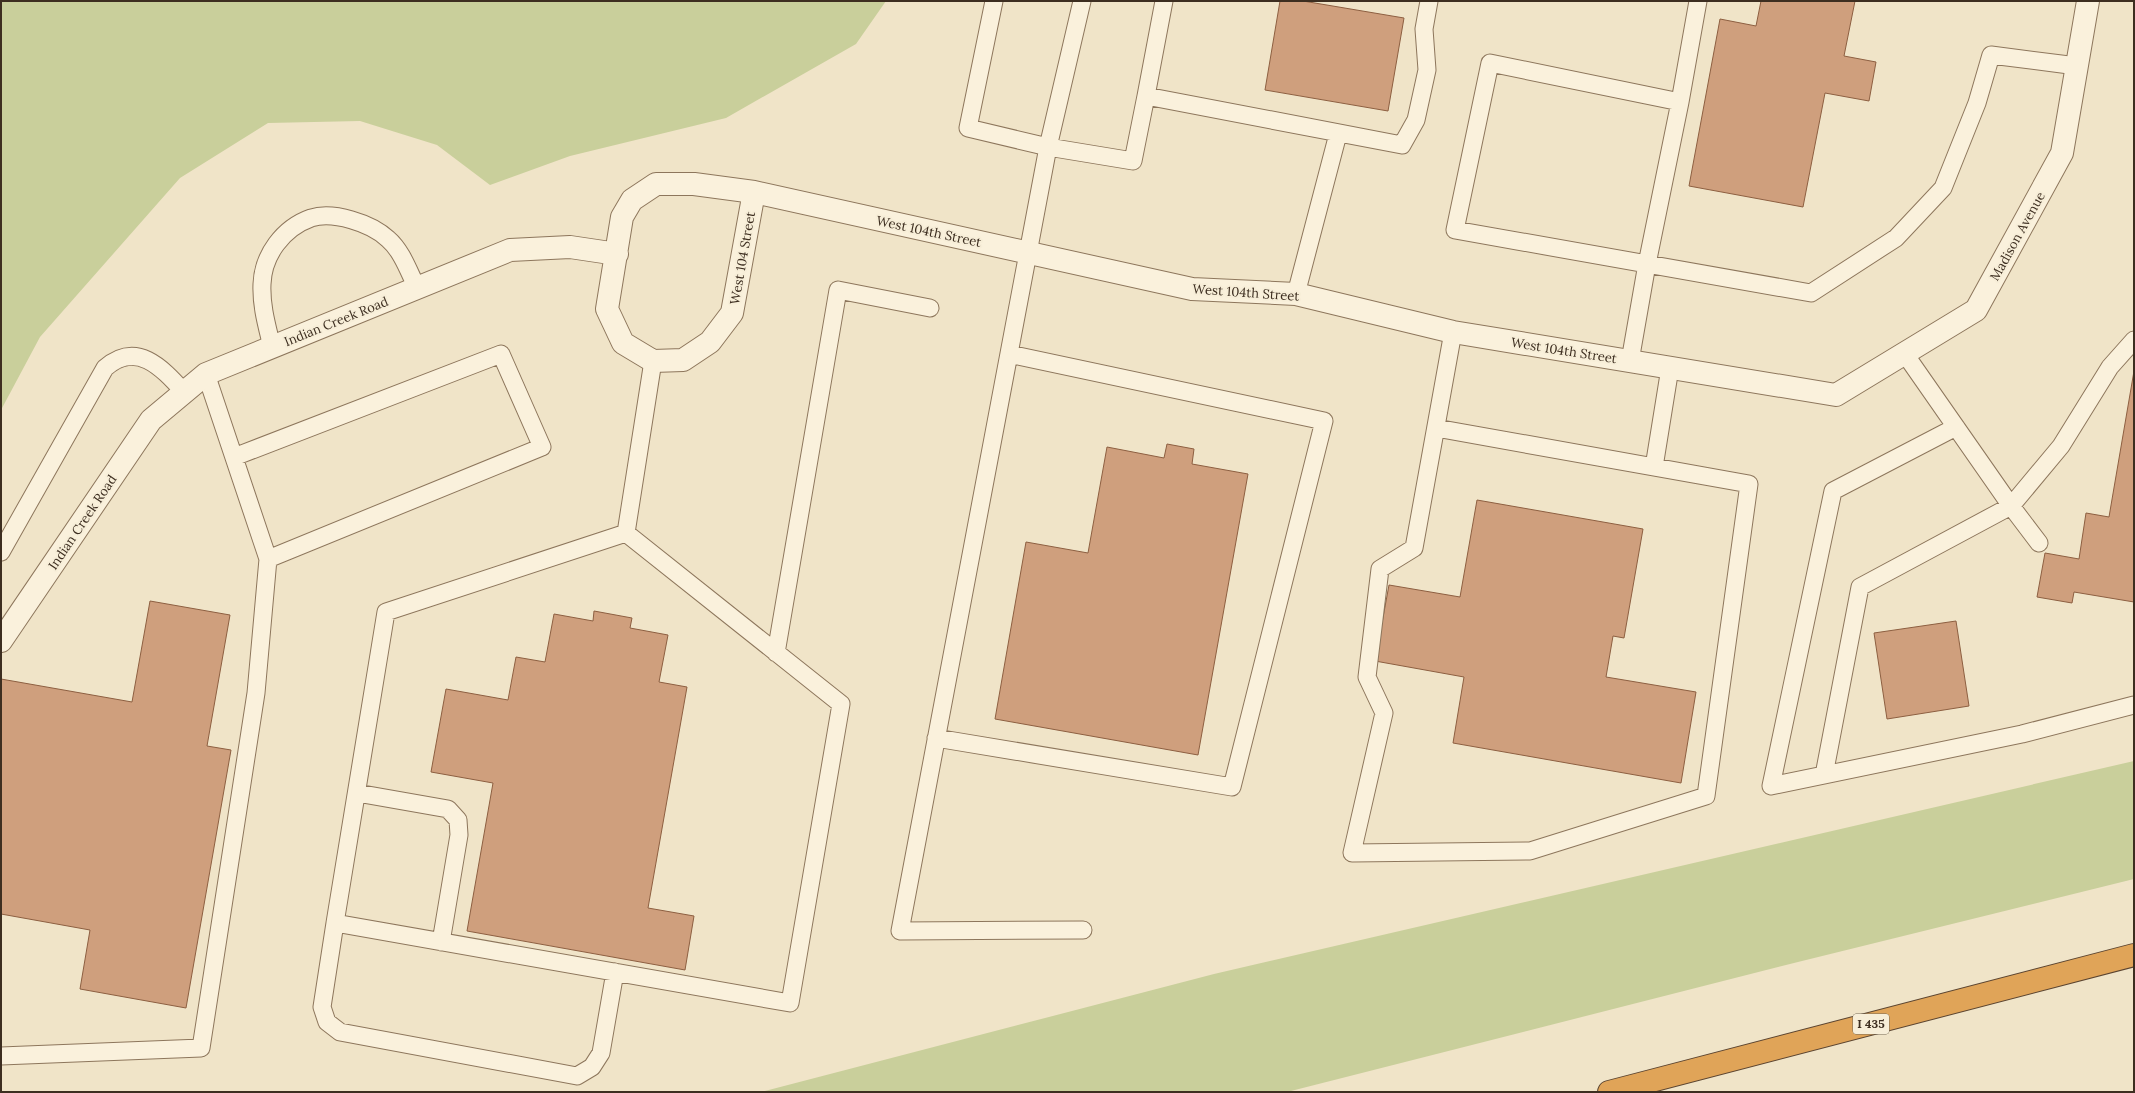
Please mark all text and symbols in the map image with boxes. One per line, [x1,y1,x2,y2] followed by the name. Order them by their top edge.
[1986,189,2049,284] street label: Madison Avenue
[726,210,759,306] street label: West 104 Street
[875,212,983,251] street label: West 104th Street
[1192,280,1300,305] street label: West 104th Street
[282,293,391,350] street label: Indian Creek Road
[1510,334,1618,367] street label: West 104th Street
[44,471,121,573] street label: Indian Creek Road
[1853,1014,1889,1034] road number: I 435

